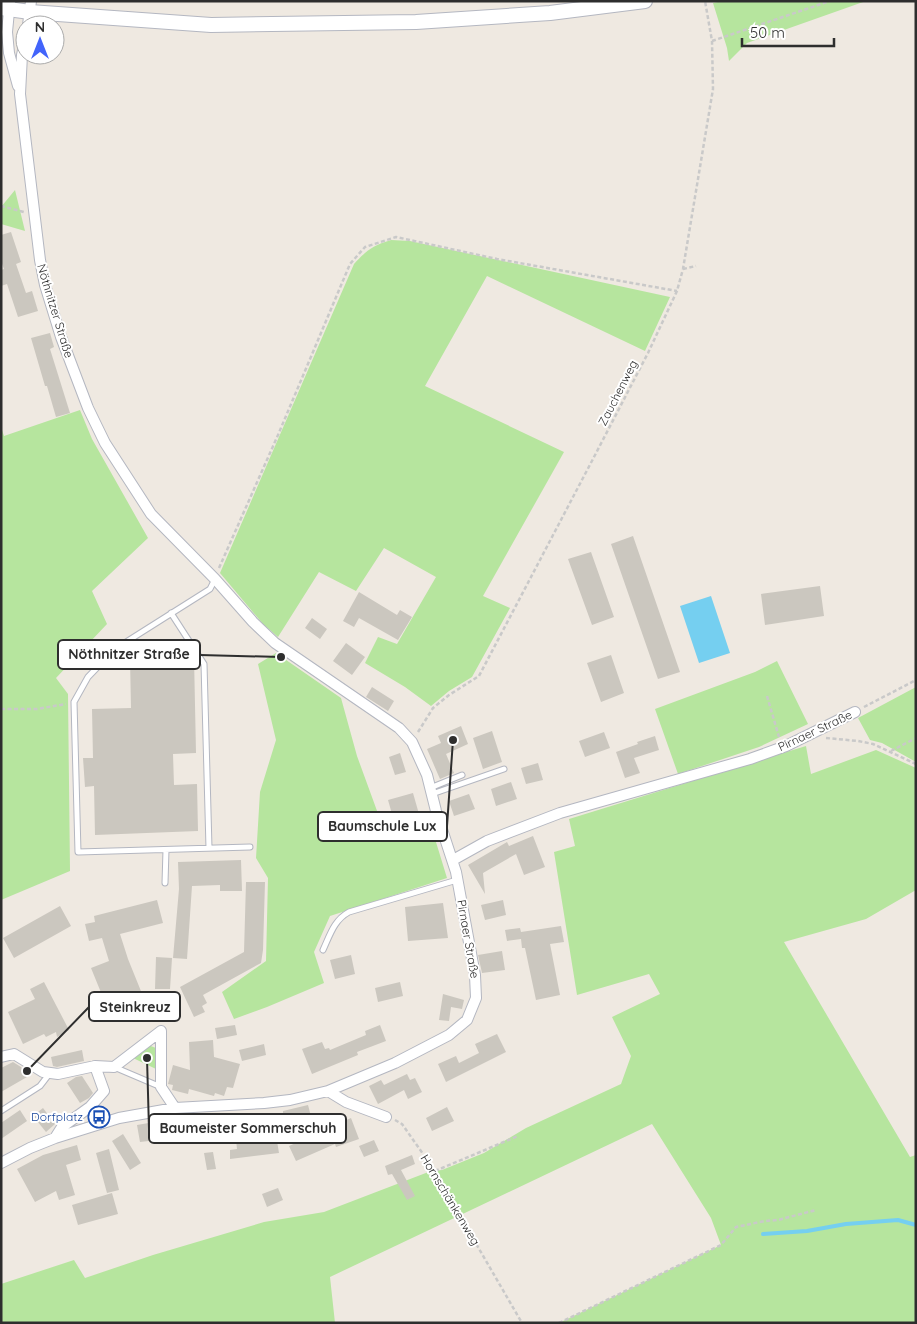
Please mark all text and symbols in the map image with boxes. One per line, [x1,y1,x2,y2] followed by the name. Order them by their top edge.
[15,15,65,65] north arrow
[742,15,834,47] scale bar
[35,18,45,36] text: N
[750,23,785,42] text: 50 m
[34,262,77,360] street label: Nöthnitzer Straße
[595,357,641,428] street label: Zauchenweg
[58,640,200,669] callout: Nöthnitzer Straße
[68,645,190,663] text: Nöthnitzer Straße
[775,707,854,754] street label: Pirnaer Straße
[318,812,447,841] callout: Baumschule Lux
[328,817,436,835] text: Baumschule Lux
[454,898,483,980] street label: Pirnaer Straße
[89,992,180,1021] callout: Steinkreuz
[100,998,171,1016] text: Steinkreuz
[87,1105,111,1129] bus stop icon: Dorfplatz
[31,1109,83,1124] place label: Dorfplatz
[149,1114,346,1143] callout: Baumeister Sommerschuh
[159,1119,337,1137] text: Baumeister Sommerschuh
[417,1152,483,1248] street label: Hornschänkenweg

